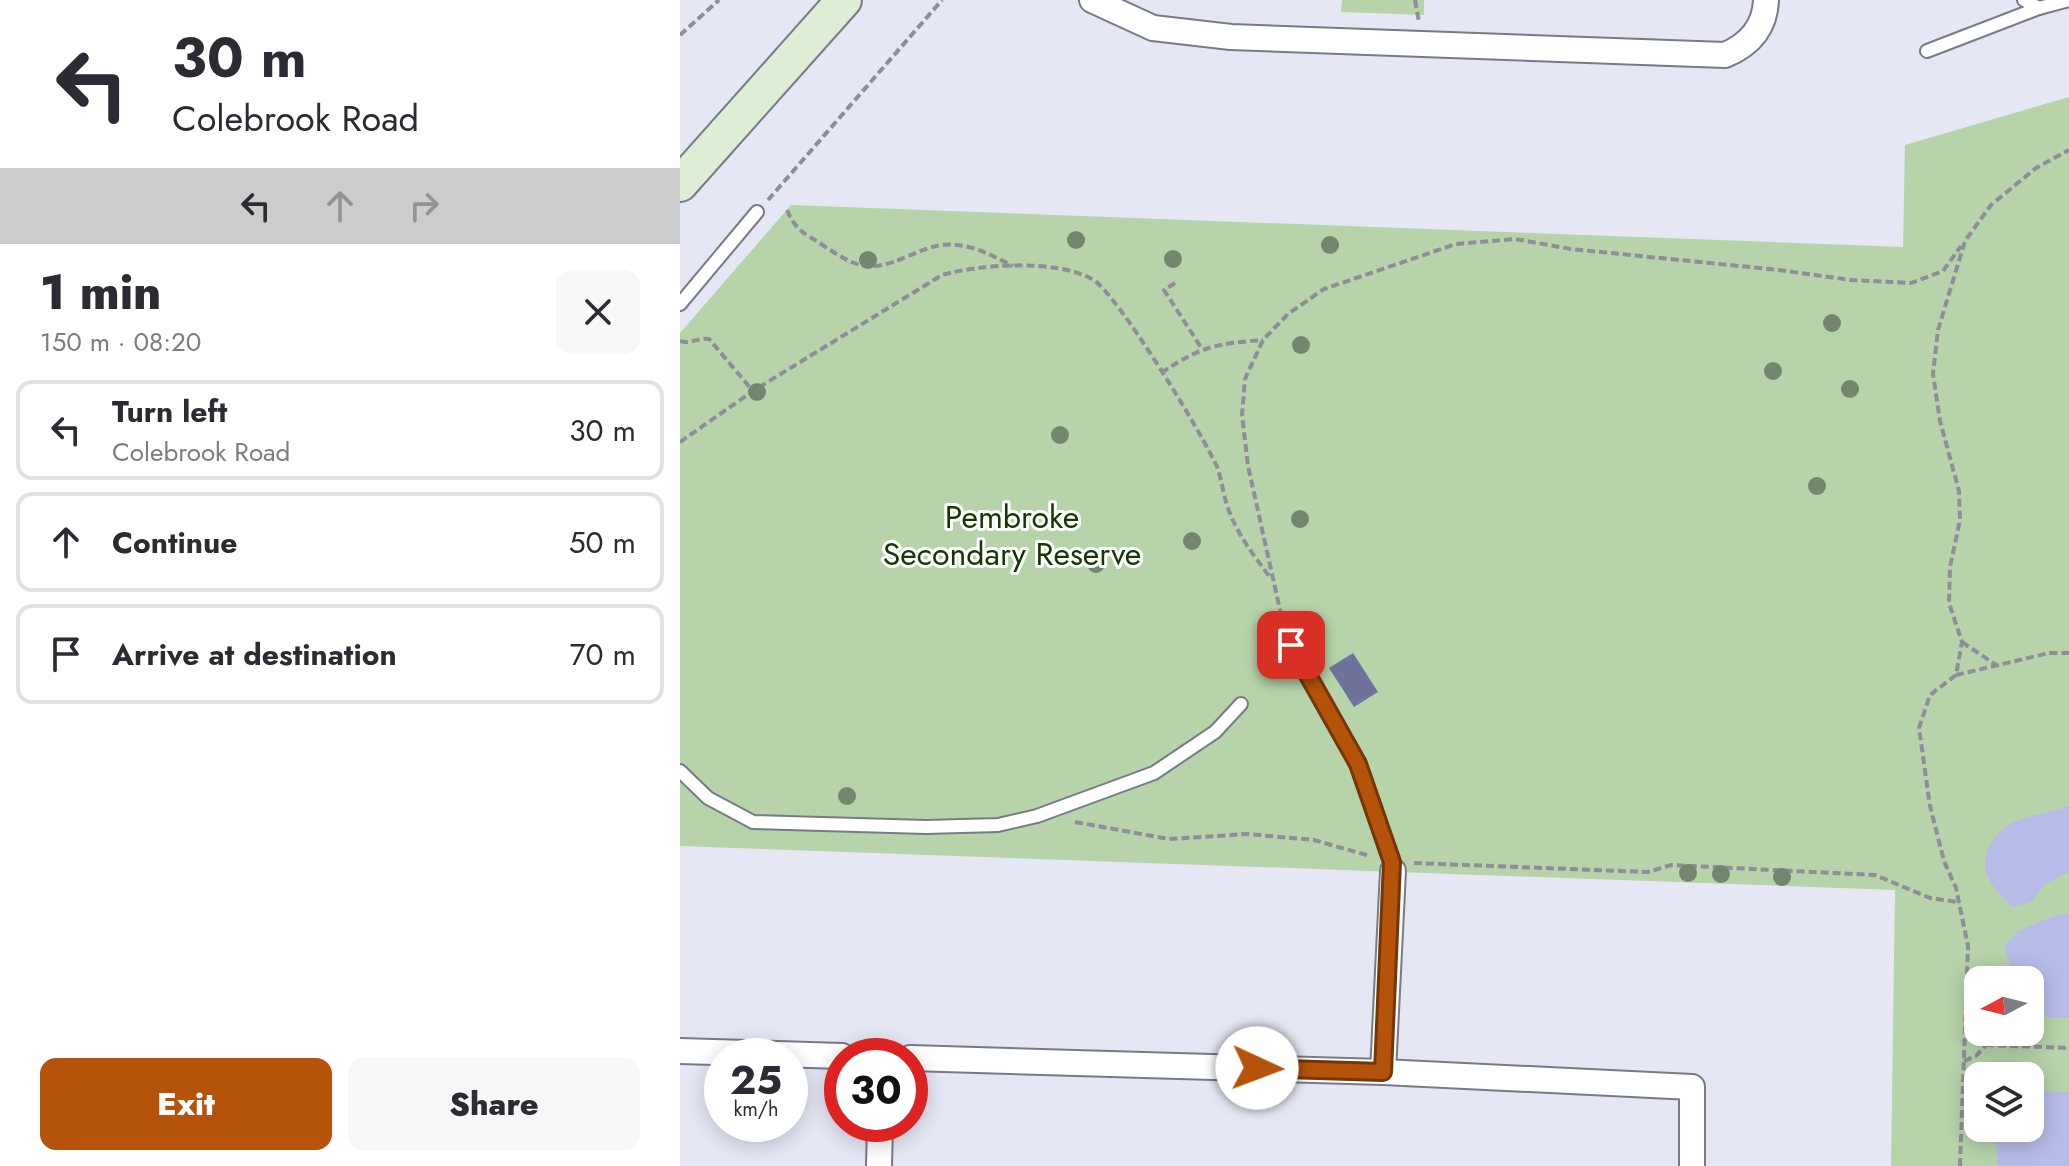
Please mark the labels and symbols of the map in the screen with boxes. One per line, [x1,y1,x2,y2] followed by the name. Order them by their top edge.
[883,494,1141,577] park label: Pembroke Secondary Reserve
[1257,611,1325,679] pin
[1964,966,2044,1046] north arrow
[1215,1026,1299,1110] position arrow
[824,1038,928,1142] speed limit sign: 30

